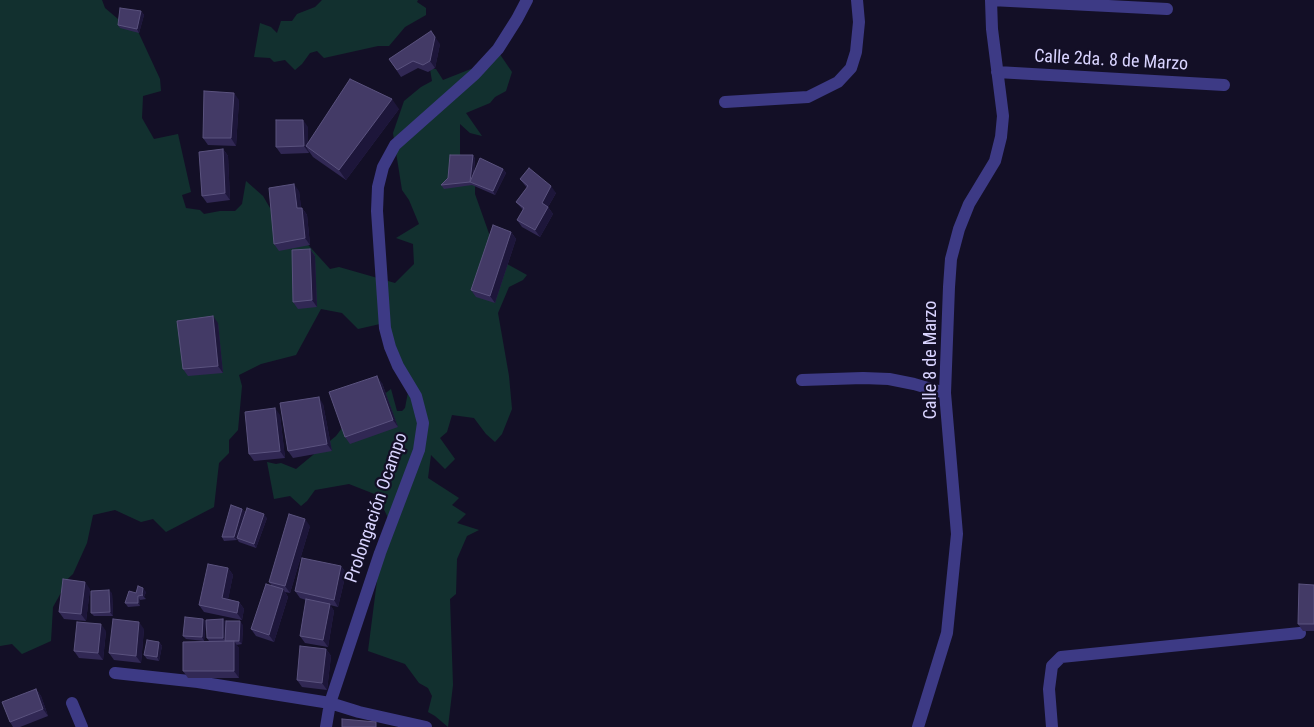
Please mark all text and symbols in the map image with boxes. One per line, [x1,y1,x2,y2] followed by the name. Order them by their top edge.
[1034,46,1188,76] street label: Calle 2da. 8 de Marzo
[920,301,942,419] street label: Calle 8 de Marzo
[341,430,413,586] street label: Prolongación Ocampo

